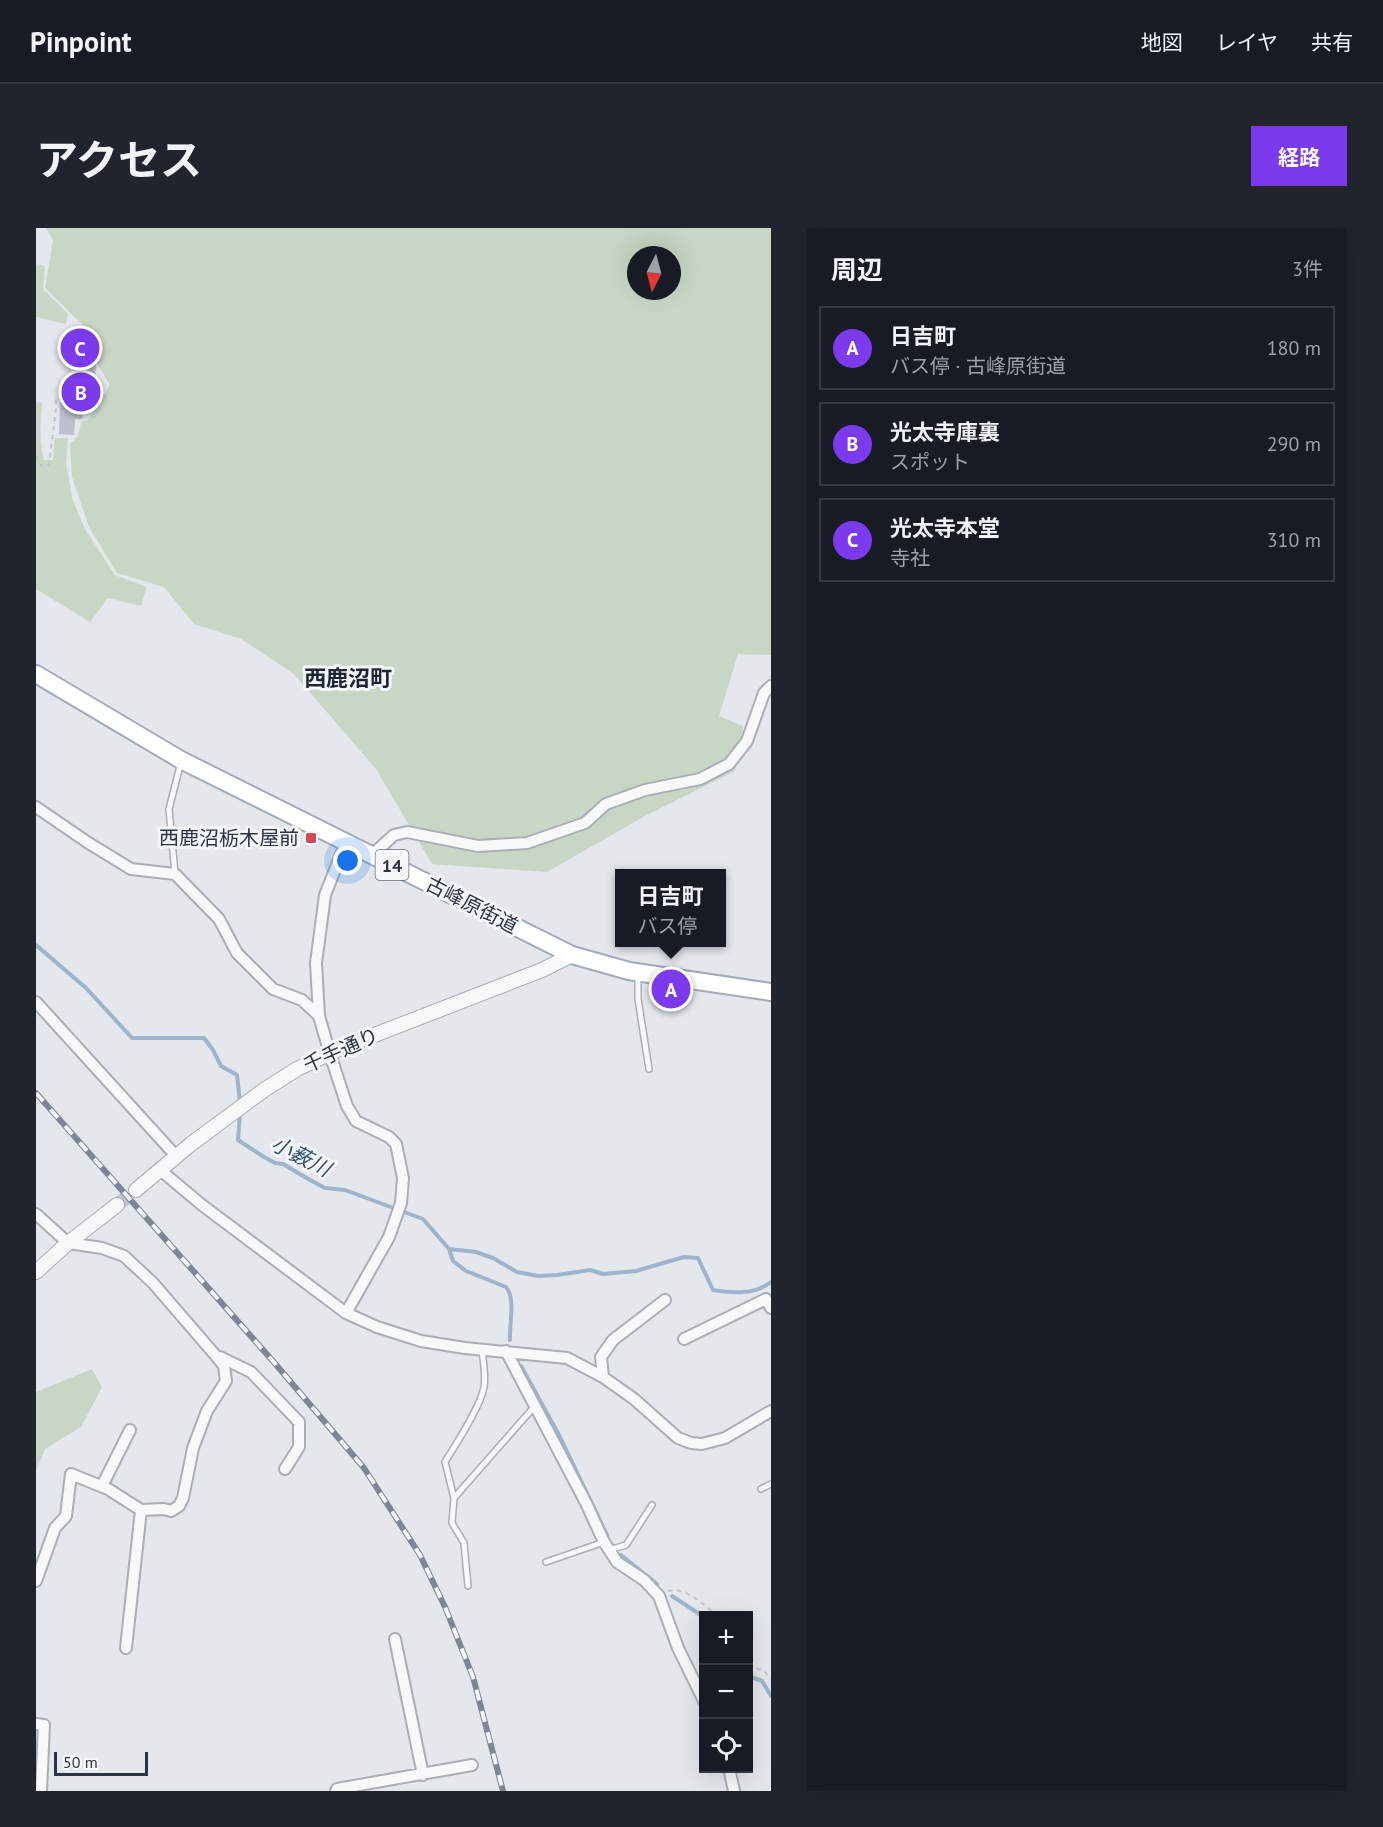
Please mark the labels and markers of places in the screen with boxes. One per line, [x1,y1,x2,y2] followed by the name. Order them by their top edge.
[60,326,99,370] pin: C
[62,370,100,414] pin: B
[159,825,299,851] place label: 西鹿沼栃木屋前
[304,831,318,845] marker: 西鹿沼栃木屋前
[652,966,690,1011] pin: A

